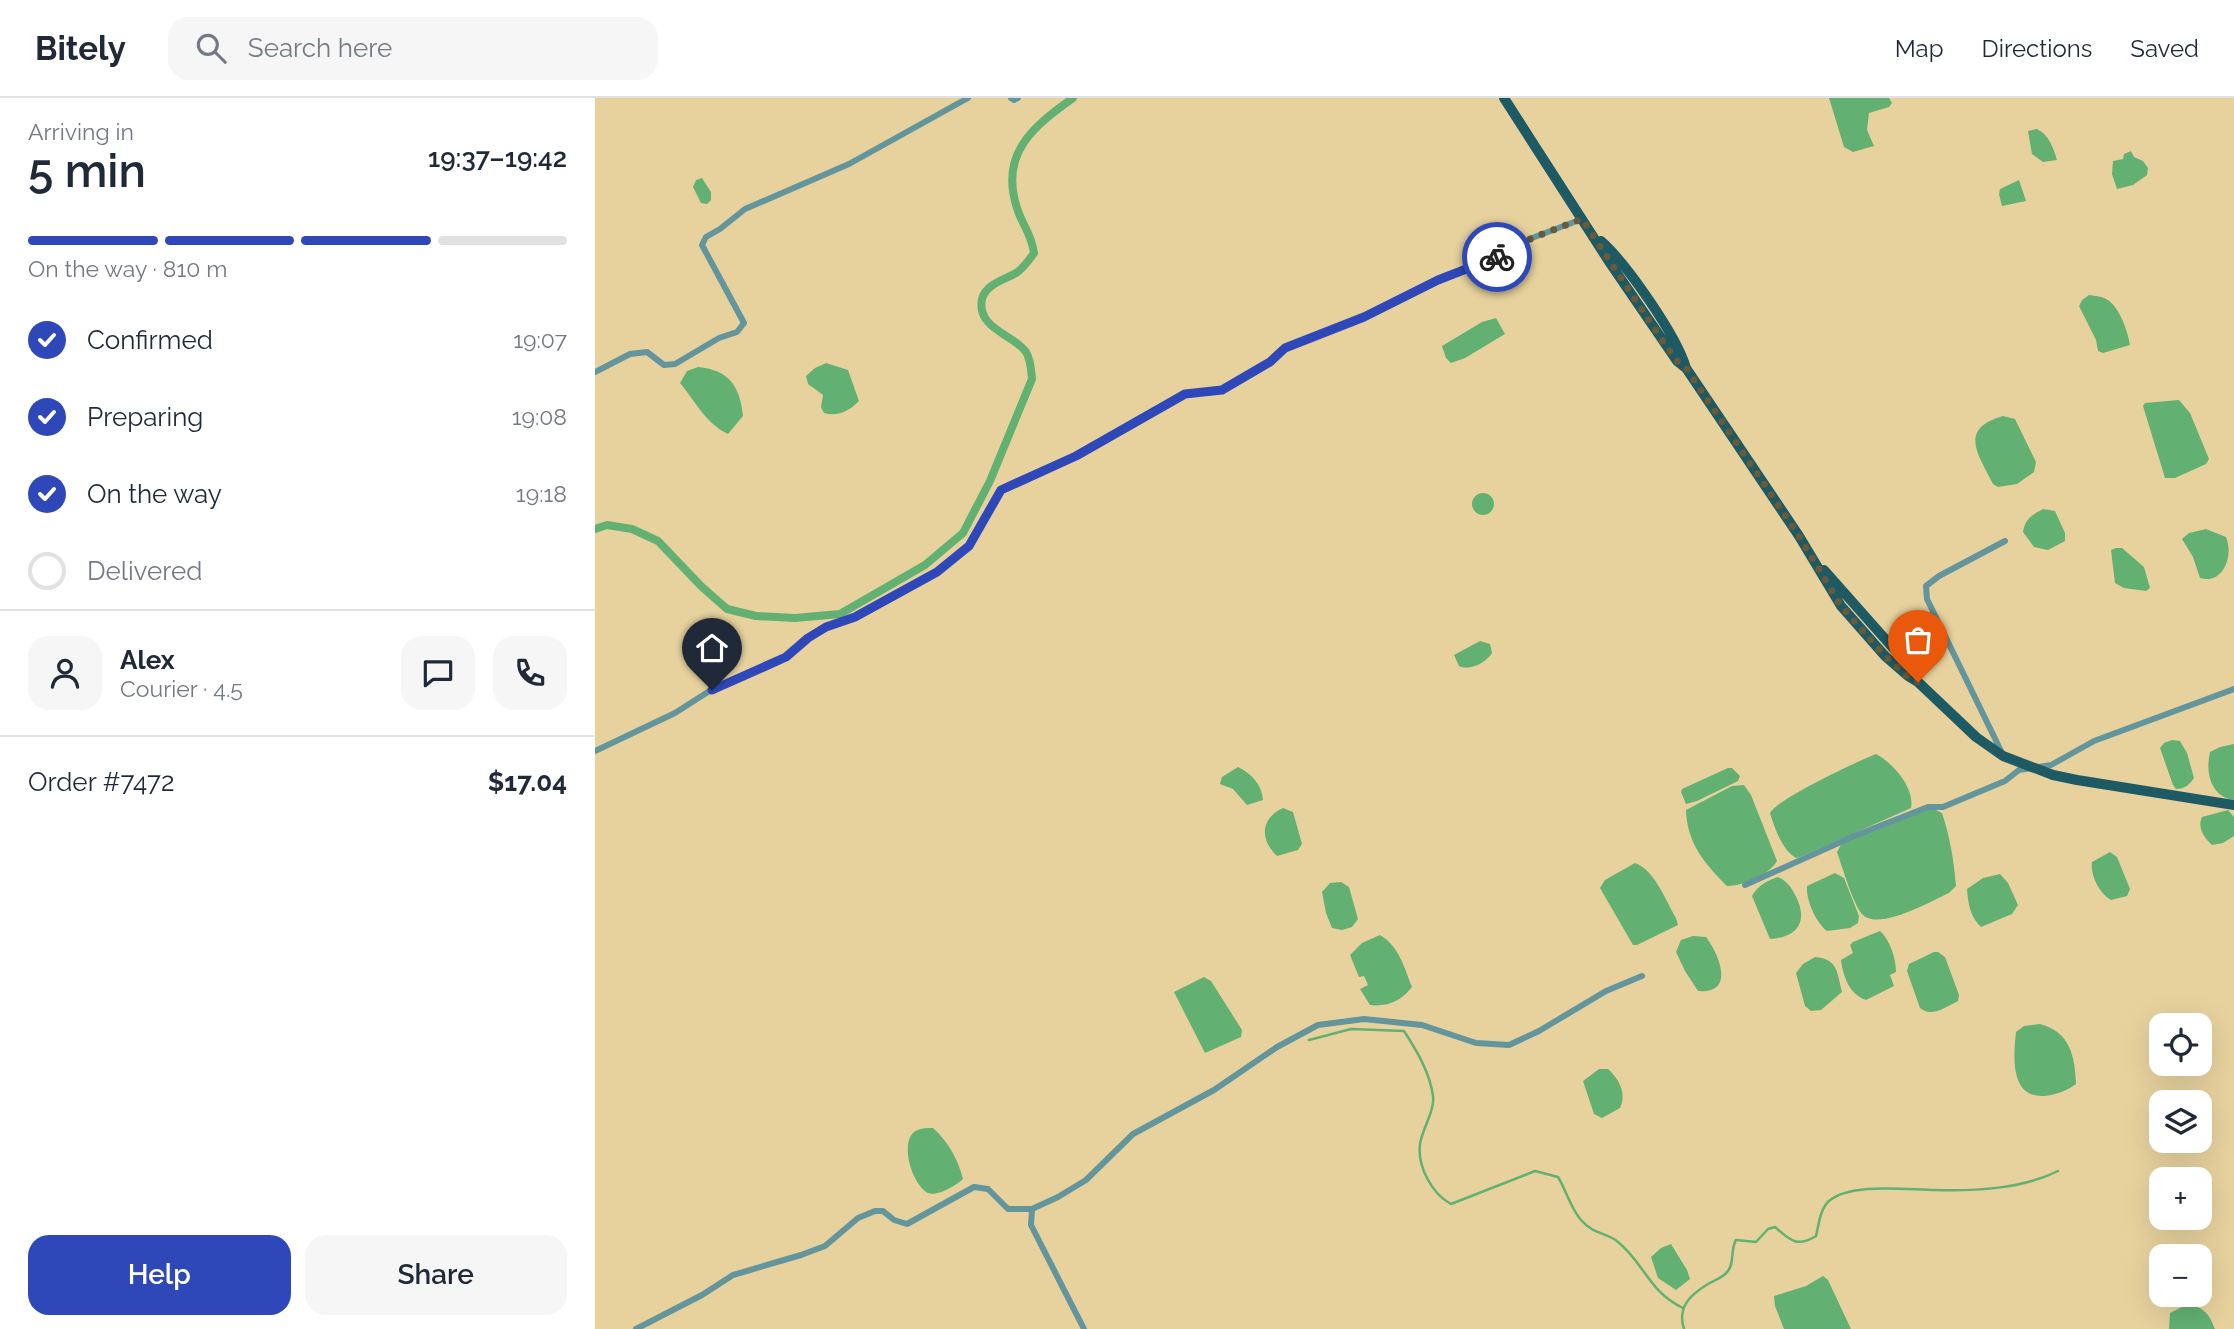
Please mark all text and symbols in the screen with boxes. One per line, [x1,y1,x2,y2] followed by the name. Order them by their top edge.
[168,17,658,80] search box
[35,29,126,68] text: Bitely
[192,29,230,67] icon: search
[248,33,392,63] text: Search here
[1895,34,1944,63] text: Map
[1982,34,2092,63] text: Directions
[2130,34,2199,63] text: Saved
[28,118,134,145] text: Arriving in
[428,143,567,173] text: 19:37–19:42
[28,144,146,198] text: 5 min
[1462,222,1532,292] courier
[1478,238,1516,276] icon: bike
[28,255,227,282] text: On the way · 810 m
[28,321,66,359] icon: check
[87,325,213,355] text: Confirmed
[513,326,567,353] text: 19:07
[28,398,66,436] icon: check
[87,402,203,432] text: Preparing
[512,403,567,430] text: 19:08
[28,475,66,513] icon: check
[87,479,222,509] text: On the way
[516,480,567,507] text: 19:18
[87,556,202,586] text: Delivered
[1888,610,1948,682] pin
[682,618,742,690] pin
[1899,621,1937,659] icon: bag
[693,629,731,667] icon: home
[28,636,102,710] button: person
[401,636,475,710] button: chat
[493,636,567,710] button: phone
[120,645,175,675] text: Alex
[120,675,243,702] text: Courier · 4.5
[28,767,175,797] text: Order #7472
[488,767,567,797] text: $17.04
[2149,1013,2212,1307] map controls
[2149,1013,2212,1076] button: locate
[2149,1090,2212,1153] button: layers
[2149,1167,2212,1230] button: +
[28,1235,291,1315] button: Help
[305,1235,567,1315] button: Share
[2149,1244,2212,1307] button: −

